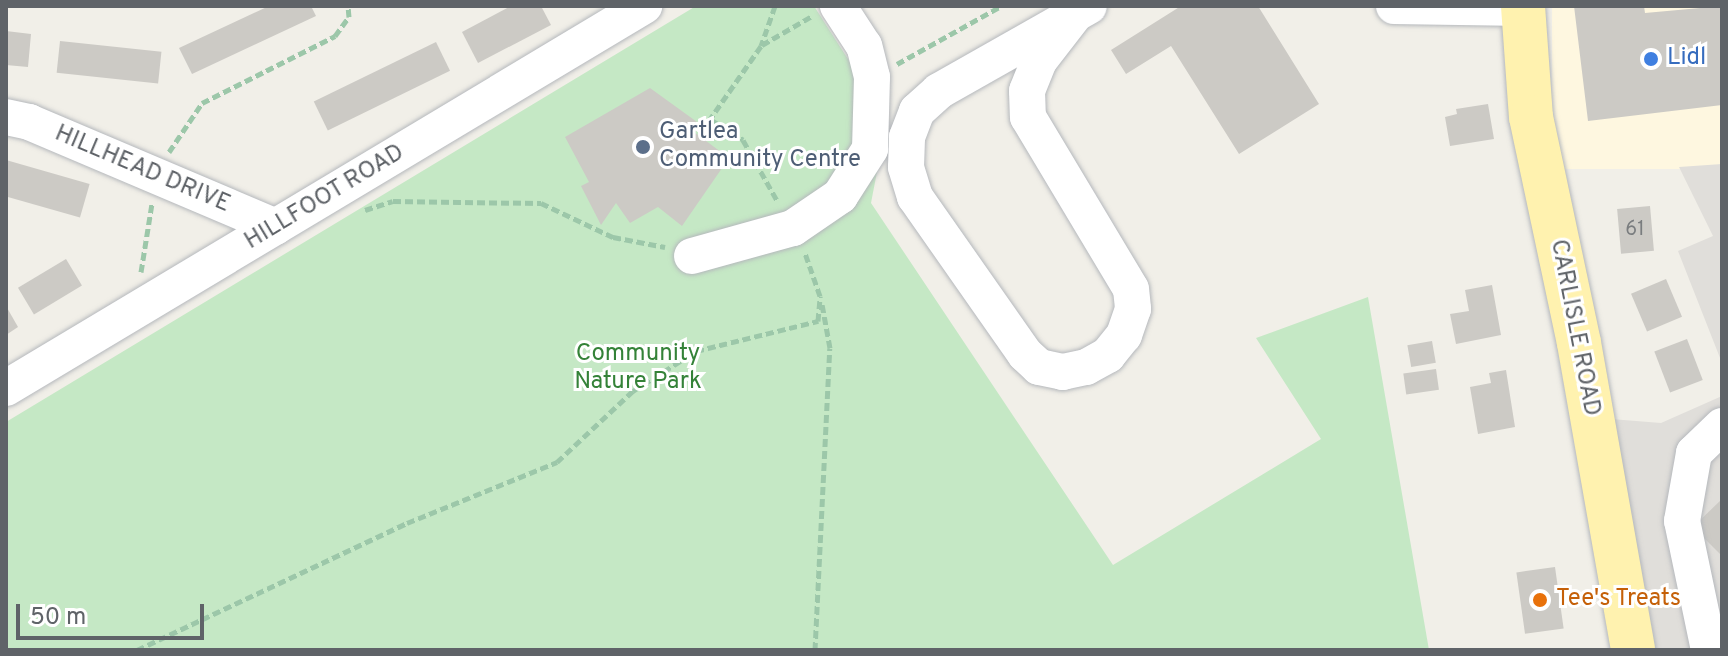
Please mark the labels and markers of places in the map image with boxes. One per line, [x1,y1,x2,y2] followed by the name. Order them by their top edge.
[1667,45,1706,73] place label: Lidl
[1642,50,1660,68] marker: Lidl
[659,119,861,175] place label: Gartlea Community Centre
[634,138,652,156] marker: Gartlea Community Centre
[1556,586,1682,614] place label: Tee's Treats
[1531,591,1549,609] marker: Tee's Treats

